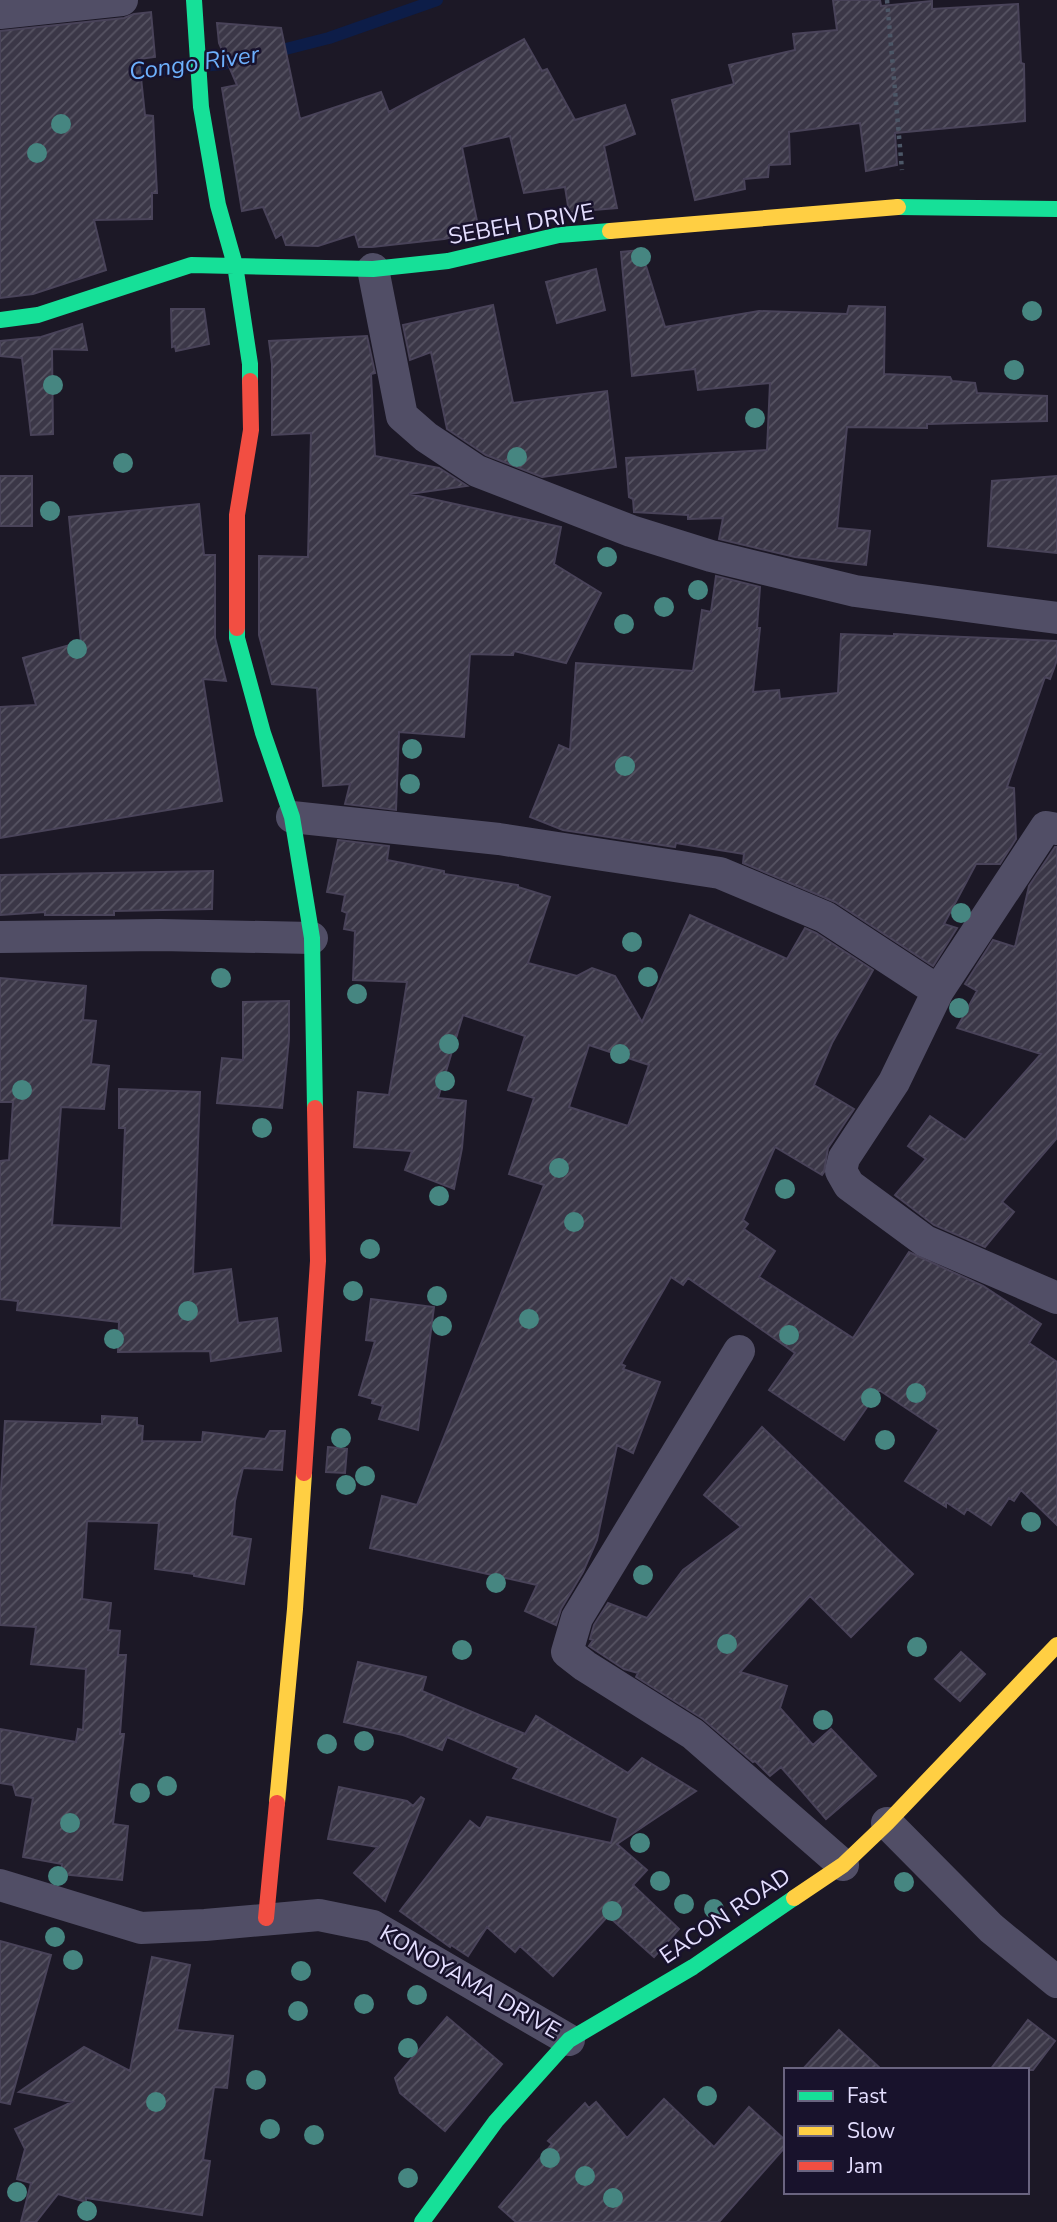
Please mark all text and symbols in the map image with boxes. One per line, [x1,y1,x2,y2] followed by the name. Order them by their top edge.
[127,38,262,88] water label: Congo River
[446,196,596,252] street label: SEBEH DRIVE
[653,1861,797,1971] street label: EACON ROAD
[374,1918,566,2046] street label: KONOYAMA DRIVE
[784,2068,1029,2194] legend
[847,2082,887,2110] text: Fast
[847,2117,896,2145] text: Slow
[846,2152,883,2180] text: Jam

